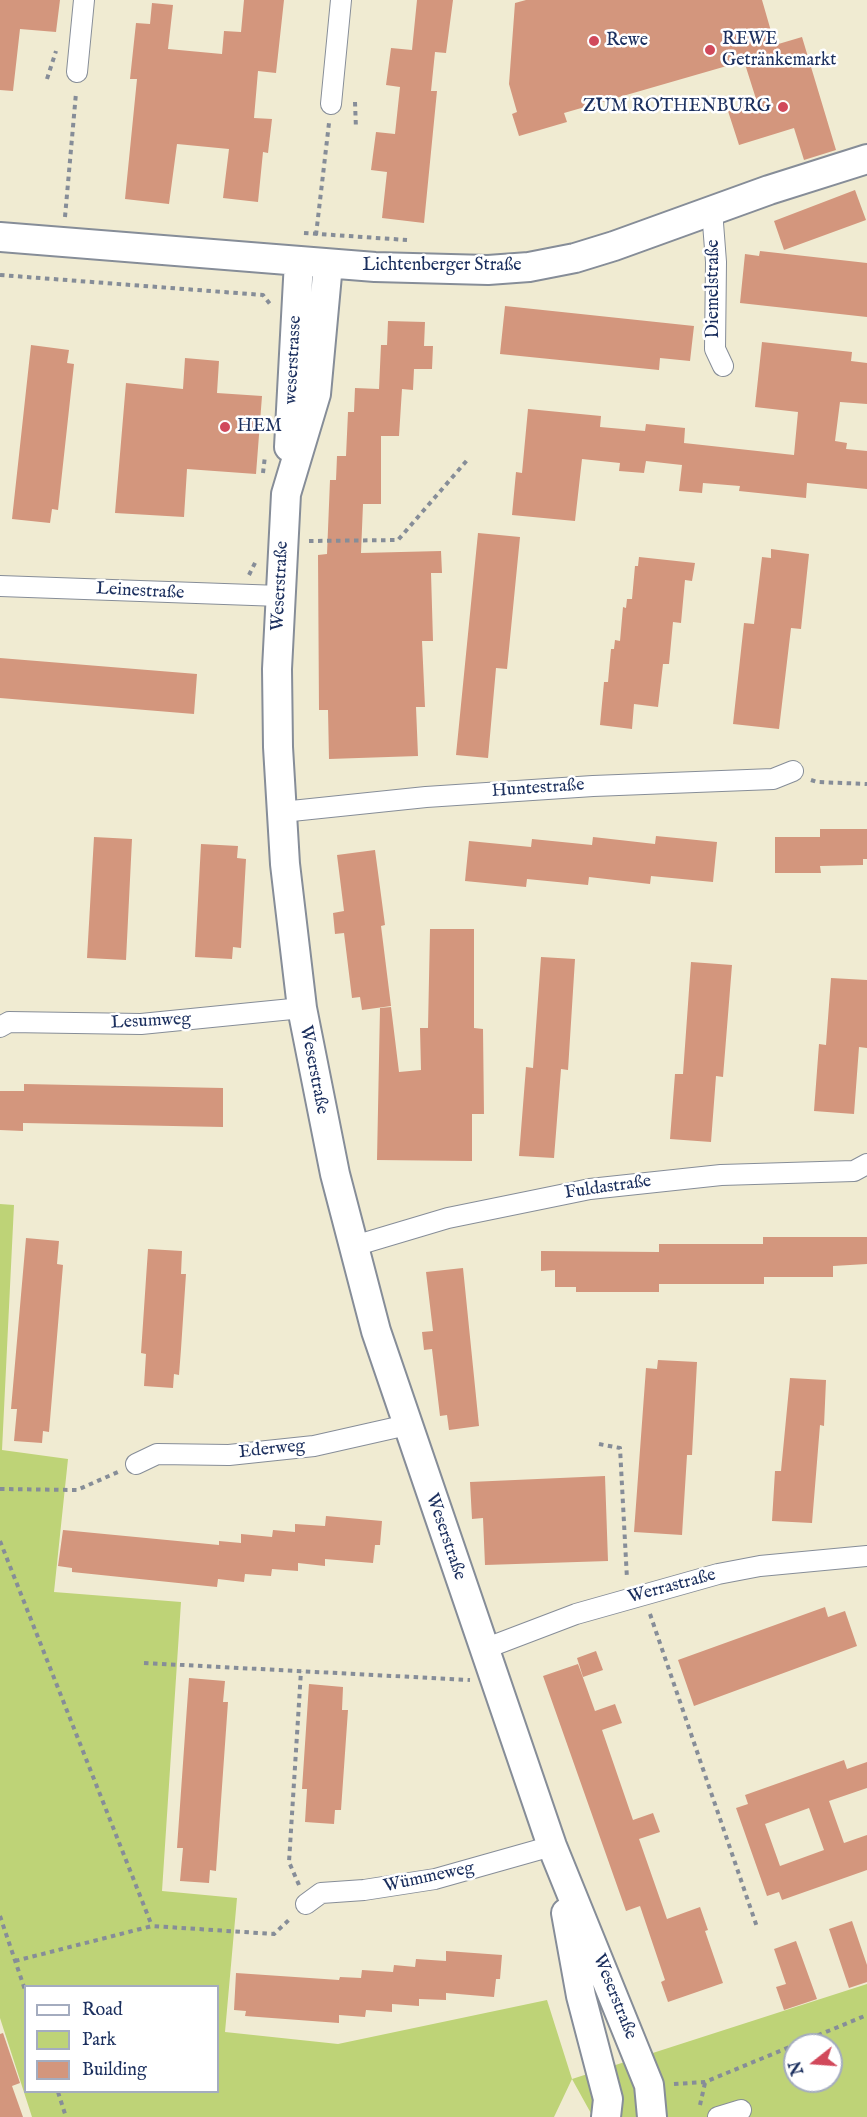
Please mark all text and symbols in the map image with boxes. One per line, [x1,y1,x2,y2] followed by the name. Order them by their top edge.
[722,29,837,72] place label: REWE Getränkemarkt
[606,30,648,52] place label: Rewe
[587,34,601,48] marker: Rewe
[703,43,717,57] marker: REWE Getränkemarkt
[583,96,771,118] place label: ZUM ROTHENBURG
[776,100,790,114] marker: ZUM ROTHENBURG
[703,240,725,338] street label: Diemelstraße
[362,255,522,277] street label: Lichtenberger Straße
[281,315,307,405] street label: weserstrasse
[237,416,282,438] place label: HEM
[218,420,232,434] marker: HEM
[268,540,294,632] street label: Weserstraße
[95,579,185,605] street label: Leinestraße
[491,775,585,803] street label: Huntestraße
[110,1009,192,1035] street label: Lesumweg
[294,1024,332,1116] street label: Weserstraße
[563,1171,653,1205] street label: Fuldastraße
[238,1436,306,1464] street label: Ederweg
[420,1491,470,1583] street label: Weserstraße
[626,1565,718,1609] street label: Werrastraße
[382,1858,476,1898] street label: Wümmeweg
[587,1951,641,2043] street label: Weserstraße
[24,1985,219,2093] legend
[82,1999,123,2022] text: Road
[82,2029,116,2052] text: Park
[783,2033,843,2093] north arrow
[786,2058,809,2077] text: N
[82,2059,147,2082] text: Building

